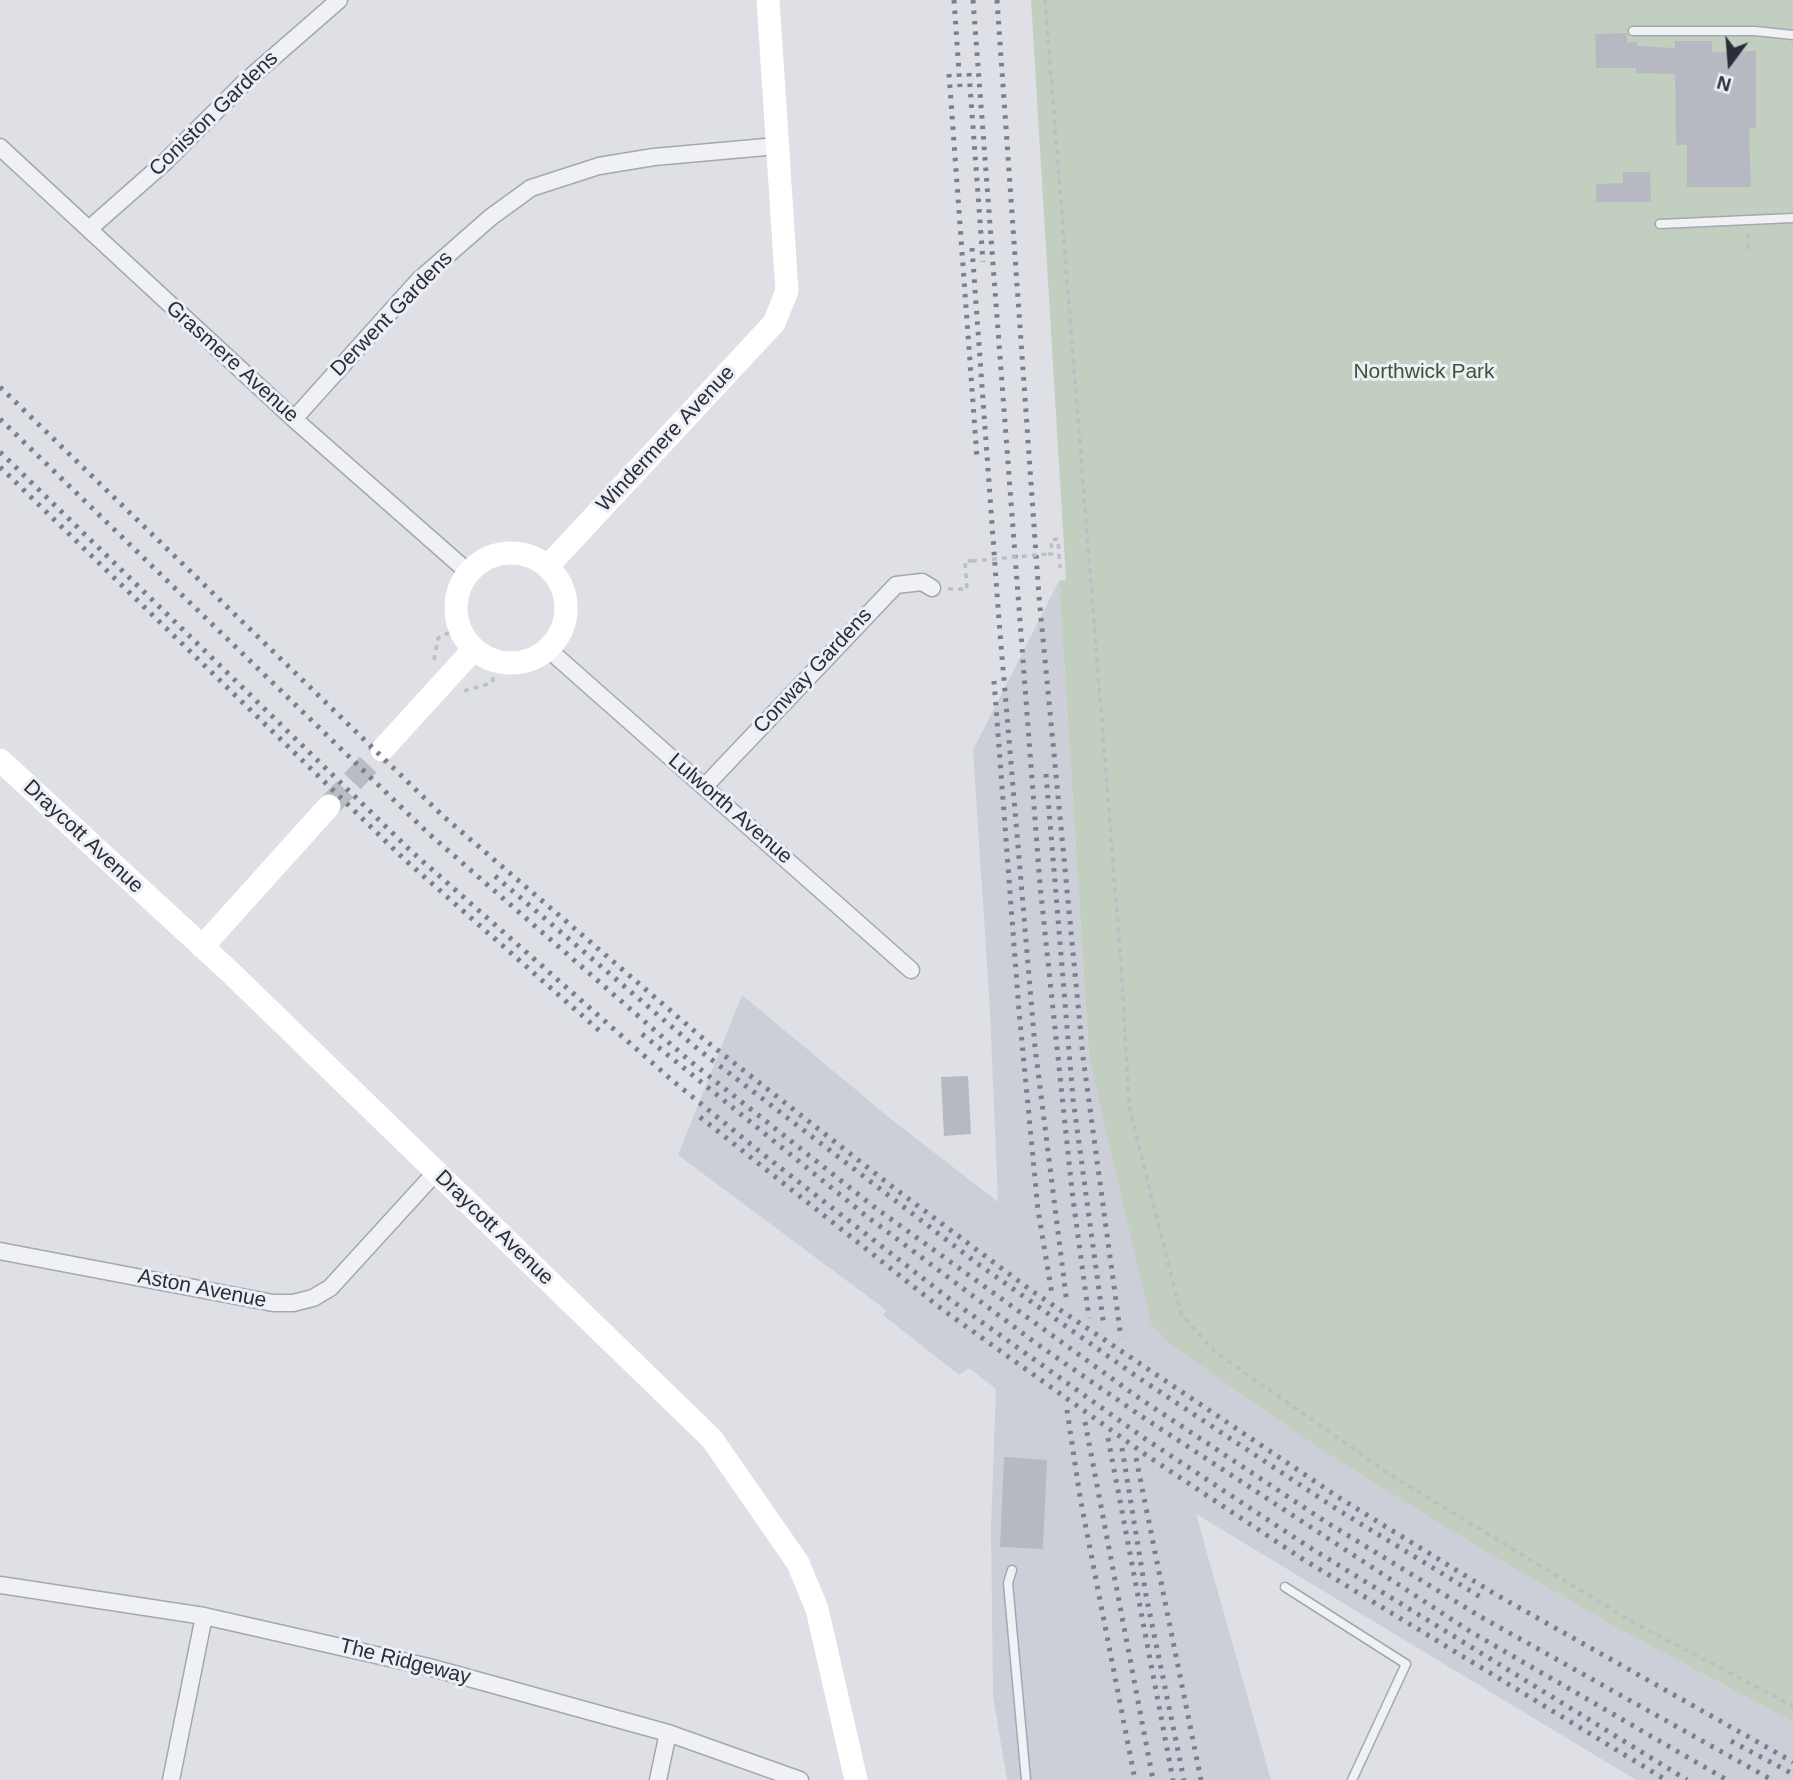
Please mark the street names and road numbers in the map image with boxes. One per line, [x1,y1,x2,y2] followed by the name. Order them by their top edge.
[144,46,284,182] street label: Coniston Gardens
[326,246,458,382] street label: Derwent Gardens
[160,296,304,428] street label: Grasmere Avenue
[592,361,740,517] street label: Windermere Avenue
[748,603,878,739] street label: Conway Gardens
[663,748,797,870] street label: Lulworth Avenue
[18,775,148,899] street label: Draycott Avenue
[430,1165,558,1291] street label: Draycott Avenue
[136,1264,268,1314] street label: Aston Avenue
[337,1634,473,1690] street label: The Ridgeway

